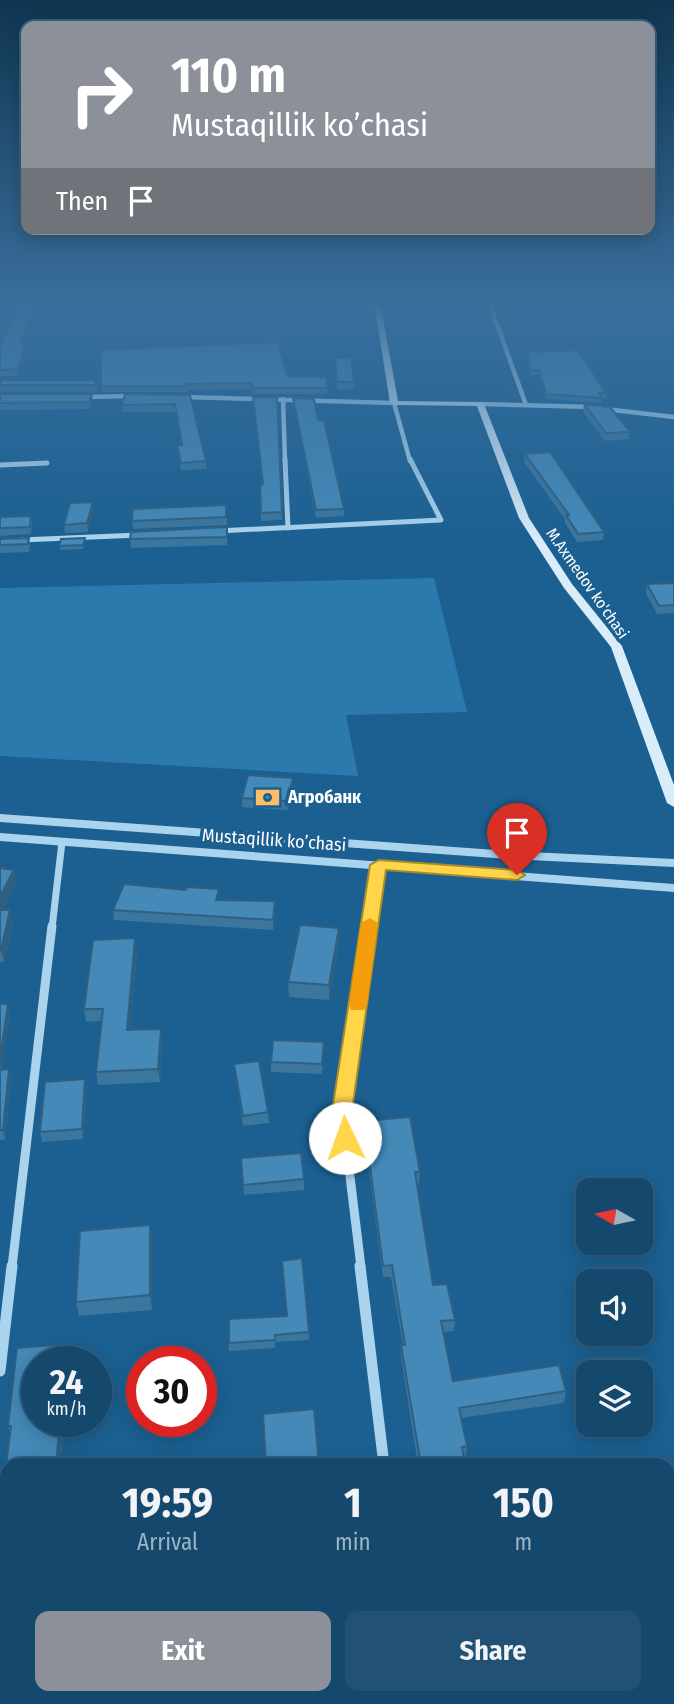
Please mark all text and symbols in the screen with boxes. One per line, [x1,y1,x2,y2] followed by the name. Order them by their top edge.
[171,46,286,105] text: 110 m
[56,49,147,140] icon: right
[171,106,428,144] text: Mustaqillik ko’chasi
[122,182,160,220] icon: arrive
[56,186,108,217] text: Then
[542,524,633,642] street label: M.Axmedov ko'chasi
[254,783,282,811] bank icon: Агробанк
[287,786,362,808] place label: Агробанк
[487,803,547,875] pin
[498,814,536,852] icon: arrive
[201,824,347,856] street label: Mustaqillik ko’chasi
[308,1101,382,1175] position arrow
[576,1178,653,1255] north arrow
[576,1178,653,1437] map controls
[576,1269,653,1346] button: sound
[126,1346,217,1437] speed limit sign: 30
[576,1360,653,1437] button: layers
[50,1361,83,1403] text: 24
[46,1398,87,1420] text: km/h
[122,1478,213,1528] text: 19:59
[344,1478,362,1528] text: 1
[493,1478,554,1528] text: 150
[137,1528,198,1556] text: Arrival
[335,1528,371,1556] text: min
[514,1528,532,1556] text: m
[35,1611,331,1691] button: Exit
[345,1611,641,1691] button: Share

